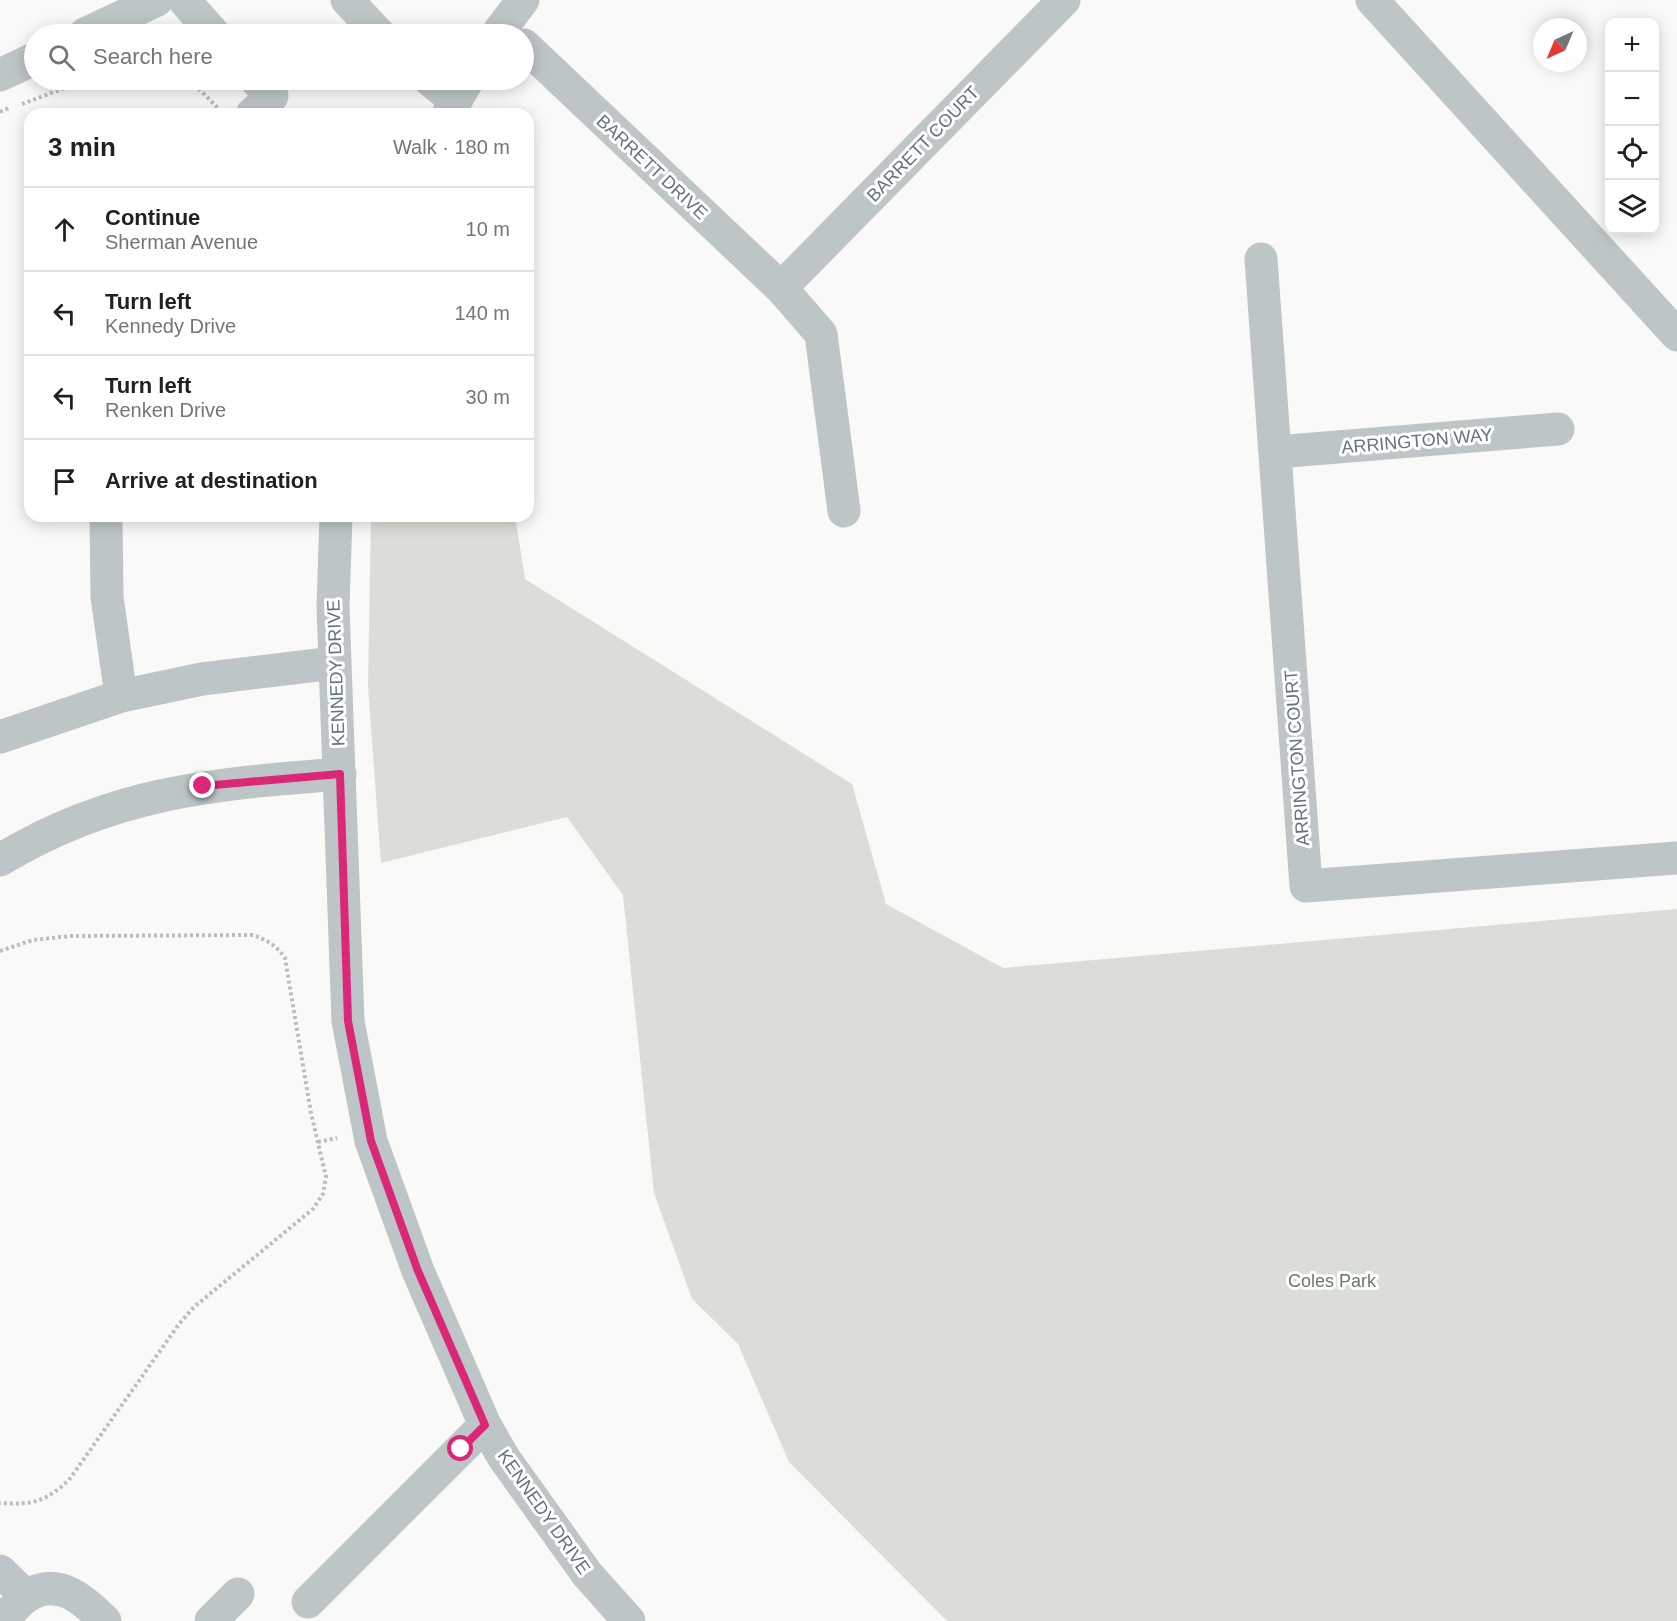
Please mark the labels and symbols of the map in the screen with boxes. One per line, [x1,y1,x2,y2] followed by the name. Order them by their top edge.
[1533,18,1587,72] north arrow
[863,82,983,206] street label: BARRETT COURT
[593,111,711,223] street label: BARRETT DRIVE
[1341,424,1493,458] street label: ARRINGTON WAY
[323,599,349,747] street label: KENNEDY DRIVE
[1281,669,1313,847] street label: ARRINGTON COURT
[189,772,215,798] route end
[1288,1271,1377,1291] park label: Coles Park
[447,1435,473,1461] route start
[494,1446,594,1578] street label: KENNEDY DRIVE

